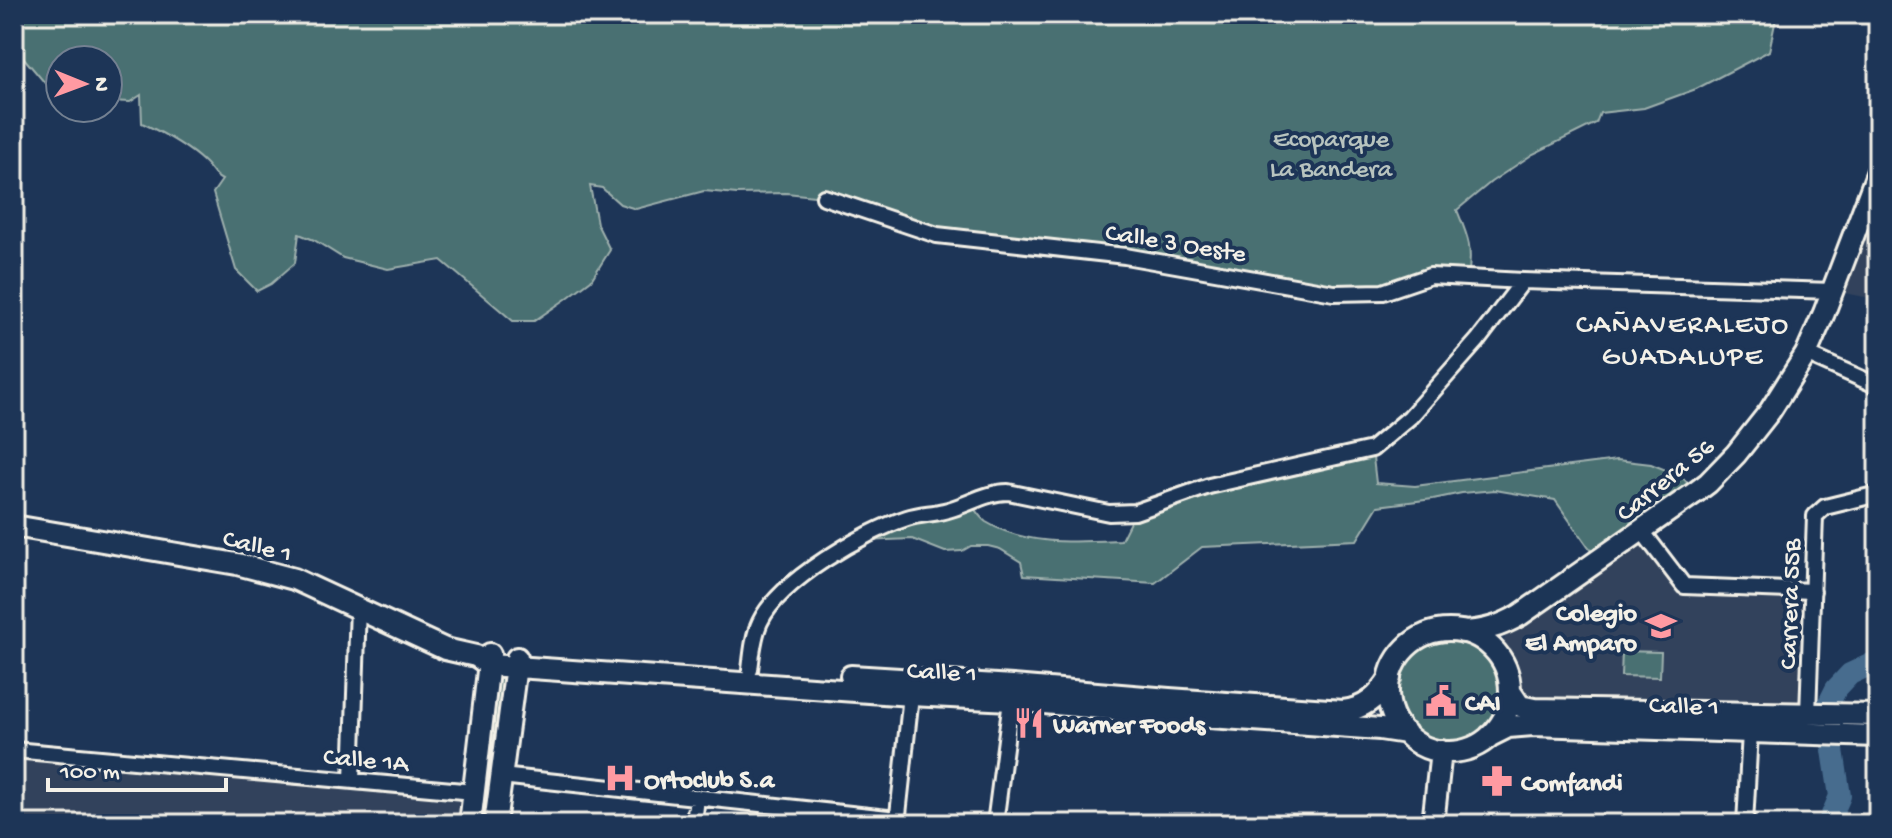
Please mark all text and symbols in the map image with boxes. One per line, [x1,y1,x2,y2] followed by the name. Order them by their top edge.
[44,44,124,124] north arrow
[87,77,113,92] text: N
[1270,126,1394,187] park label: Ecoparque La Bandera
[1103,219,1248,272] street label: Calle 3 Oeste
[1576,310,1790,375] district label: CAÑAVERALEJO GUADALUPE
[1612,432,1723,530] street label: Carrera 56
[219,525,295,572] street label: Calle 1
[1775,538,1810,670] street label: Carrera 55B
[1525,600,1638,661] place label: Colegio El Amparo
[1644,609,1678,643] school or university icon: Colegio El Amparo
[906,657,978,692] street label: Calle 1
[1424,684,1458,718] public building icon: CAI
[1465,690,1501,721] place label: CAI
[1648,692,1719,725] street label: Calle 1
[1012,706,1046,740] restaurant icon: Warner Foods
[1052,712,1206,743] place label: Warner Foods
[48,742,226,792] scale bar
[322,743,411,782] street label: Calle 1A
[59,759,120,788] text: 100 m
[603,761,637,795] hospital icon: Ortoclub S.a
[1480,764,1514,798] pharmacy icon: Comfandi
[644,767,776,798] place label: Ortoclub S.a
[1521,770,1623,801] place label: Comfandi

